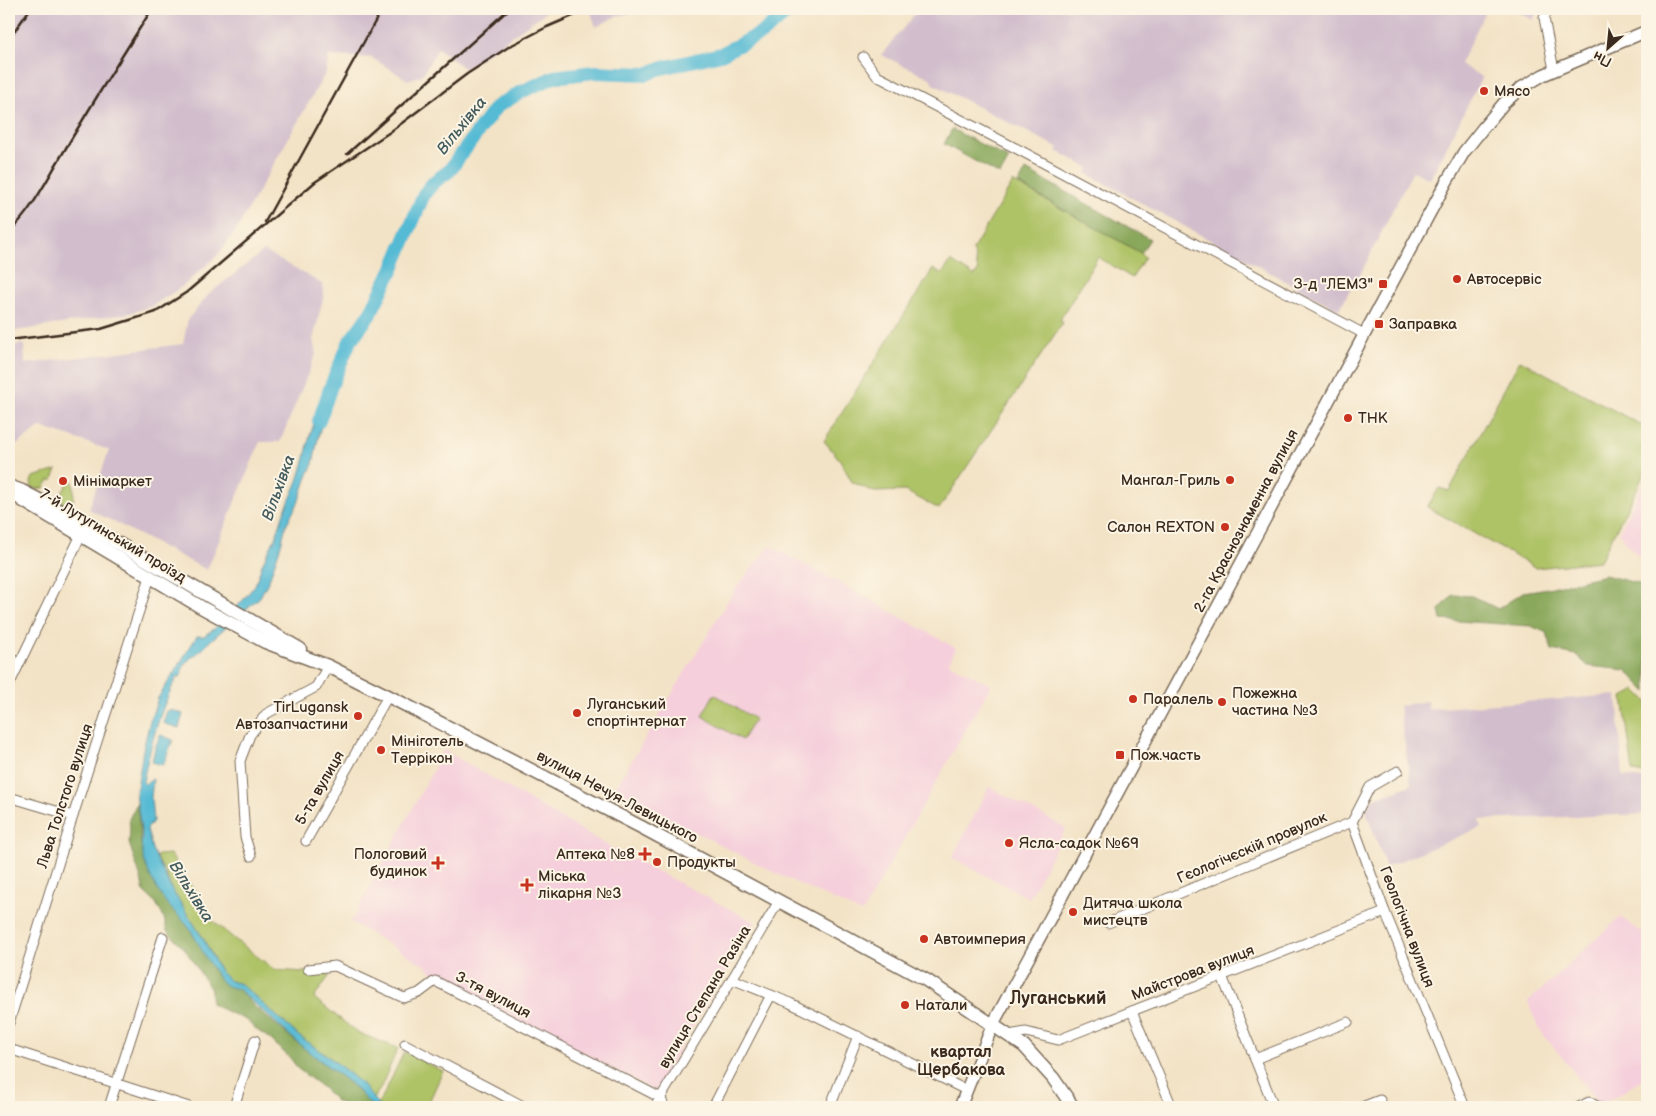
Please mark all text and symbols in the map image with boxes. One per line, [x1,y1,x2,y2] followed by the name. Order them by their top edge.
[1584,22,1634,72] north arrow
[1590,47,1615,71] text: Пн
[1494,82,1530,101] place label: Мясо
[1478,85,1490,97] marker: Мясо
[433,93,491,159] water label: Вільхівка
[1466,270,1542,289] place label: Автосервіс
[1451,273,1463,285] marker: Автосервіс
[1294,275,1373,294] place label: З-д "ЛЕМЗ"
[1377,278,1389,290] marker: З-д "ЛЕМЗ"
[1389,315,1457,334] place label: Заправка
[1373,318,1385,330] marker: Заправка
[1358,409,1388,428] place label: ТНК
[1342,412,1354,424] marker: ТНК
[1190,426,1302,616] street label: 2-га Краснознаменна вулиця
[258,452,300,524] water label: Вільхівка
[1121,471,1221,490] place label: Мангал-Гриль
[73,472,152,491] place label: Мінімаркет
[1224,474,1236,486] marker: Мангал-Гриль
[57,475,69,487] marker: Мінімаркет
[36,485,190,587] street label: 7-й Лутугинський проїзд
[1107,518,1215,537] place label: Салон REXTON
[1219,521,1231,533] marker: Салон REXTON
[1232,684,1318,720] place label: Пожежна частина №3
[1143,690,1214,709] place label: Паралель
[1127,693,1139,705] marker: Паралель
[586,695,686,731] place label: Луганський спортінтернат
[1216,696,1228,708] marker: Пожежна частина №3
[235,698,349,734] place label: TirLugansk Автозапчастини
[571,707,583,719] marker: Луганський спортінтернат
[352,710,364,722] marker: TirLugansk Автозапчастини
[32,721,97,872] street label: Льва Толстого вулиця
[391,732,464,768] place label: Мініготель Террікон
[375,744,387,756] marker: Мініготель Террікон
[533,746,701,848] street label: вулиця Нечуя-Левицького
[1130,746,1201,765] place label: Пож.часть
[291,748,349,828] street label: 5-та вулиця
[1114,749,1126,761] marker: Пож.часть
[1174,808,1330,888] street label: Гєологічєскій провулок
[1019,834,1139,853] place label: Ясла-садок №69
[1003,837,1015,849] marker: Ясла-садок №69
[354,845,427,881] place label: Пологовий будинок
[555,845,635,864] place label: Аптека №8
[639,848,651,860] marker: Аптека №8
[667,853,736,872] place label: Продукты
[431,856,445,870] marker: Пологовий будинок
[651,856,663,868] marker: Продукты
[165,858,217,926] water label: Вільхівка
[1375,864,1439,990] street label: Геологічна вулиця
[538,867,621,903] place label: Міська лікарня №3
[520,878,534,892] marker: Міська лікарня №3
[1083,894,1182,930] place label: Дитяча школа мистецтв
[1067,906,1079,918] marker: Дитяча школа мистецтв
[655,922,755,1072] street label: вулиця Степана Разіна
[933,930,1026,949] place label: Автоимперия
[918,933,930,945] marker: Автоимперия
[1129,941,1257,1005] street label: Майстрова вулиця
[452,967,534,1023] street label: 3-тя вулиця
[1009,988,1106,1009] district label: Луганський
[915,996,967,1015] place label: Натали
[899,999,911,1011] marker: Натали
[917,1043,1006,1080] district label: квартал Щербакова

